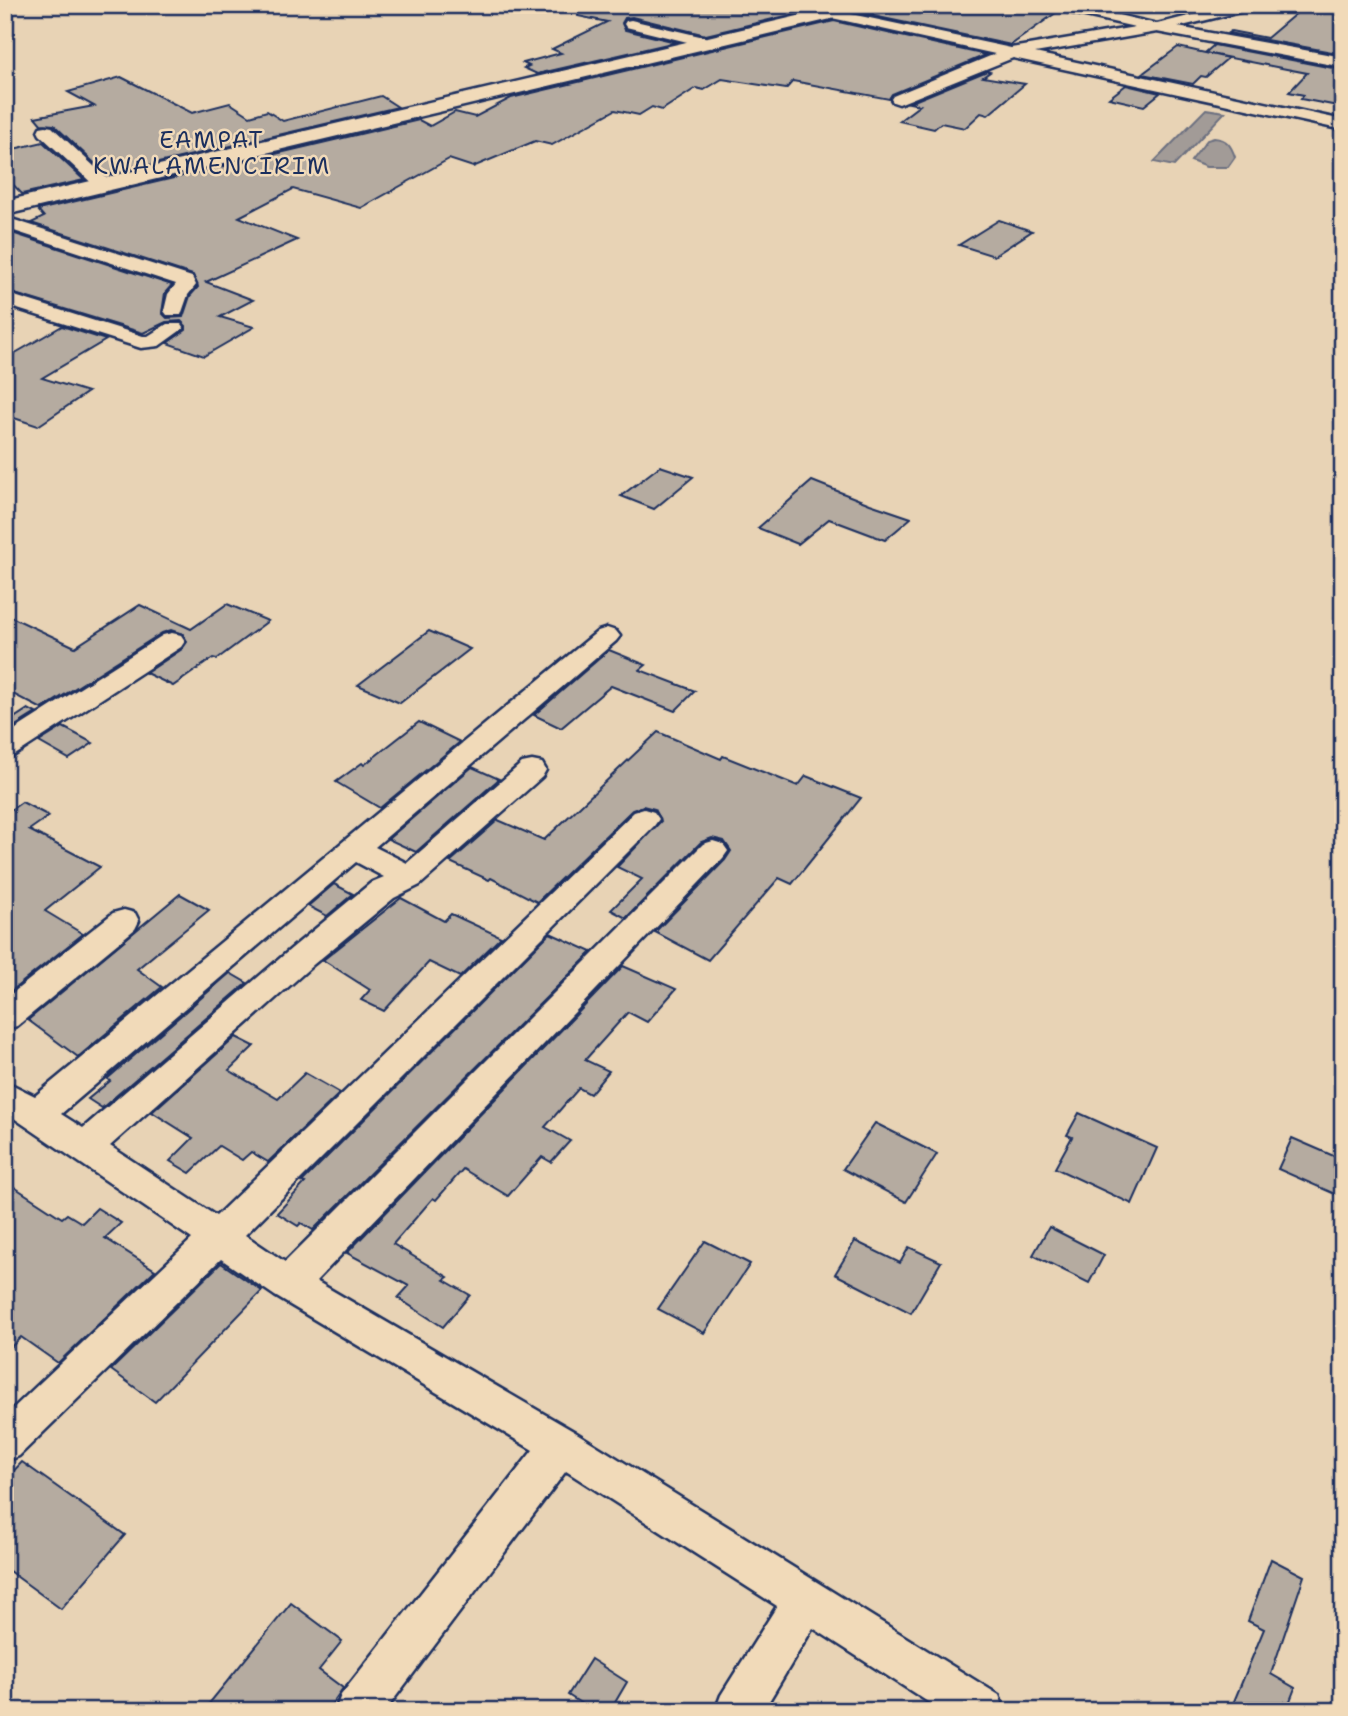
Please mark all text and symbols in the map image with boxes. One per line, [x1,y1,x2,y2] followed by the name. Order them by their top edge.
[93,125,331,181] district label: EAMPAT KWALAMENCIRIM

